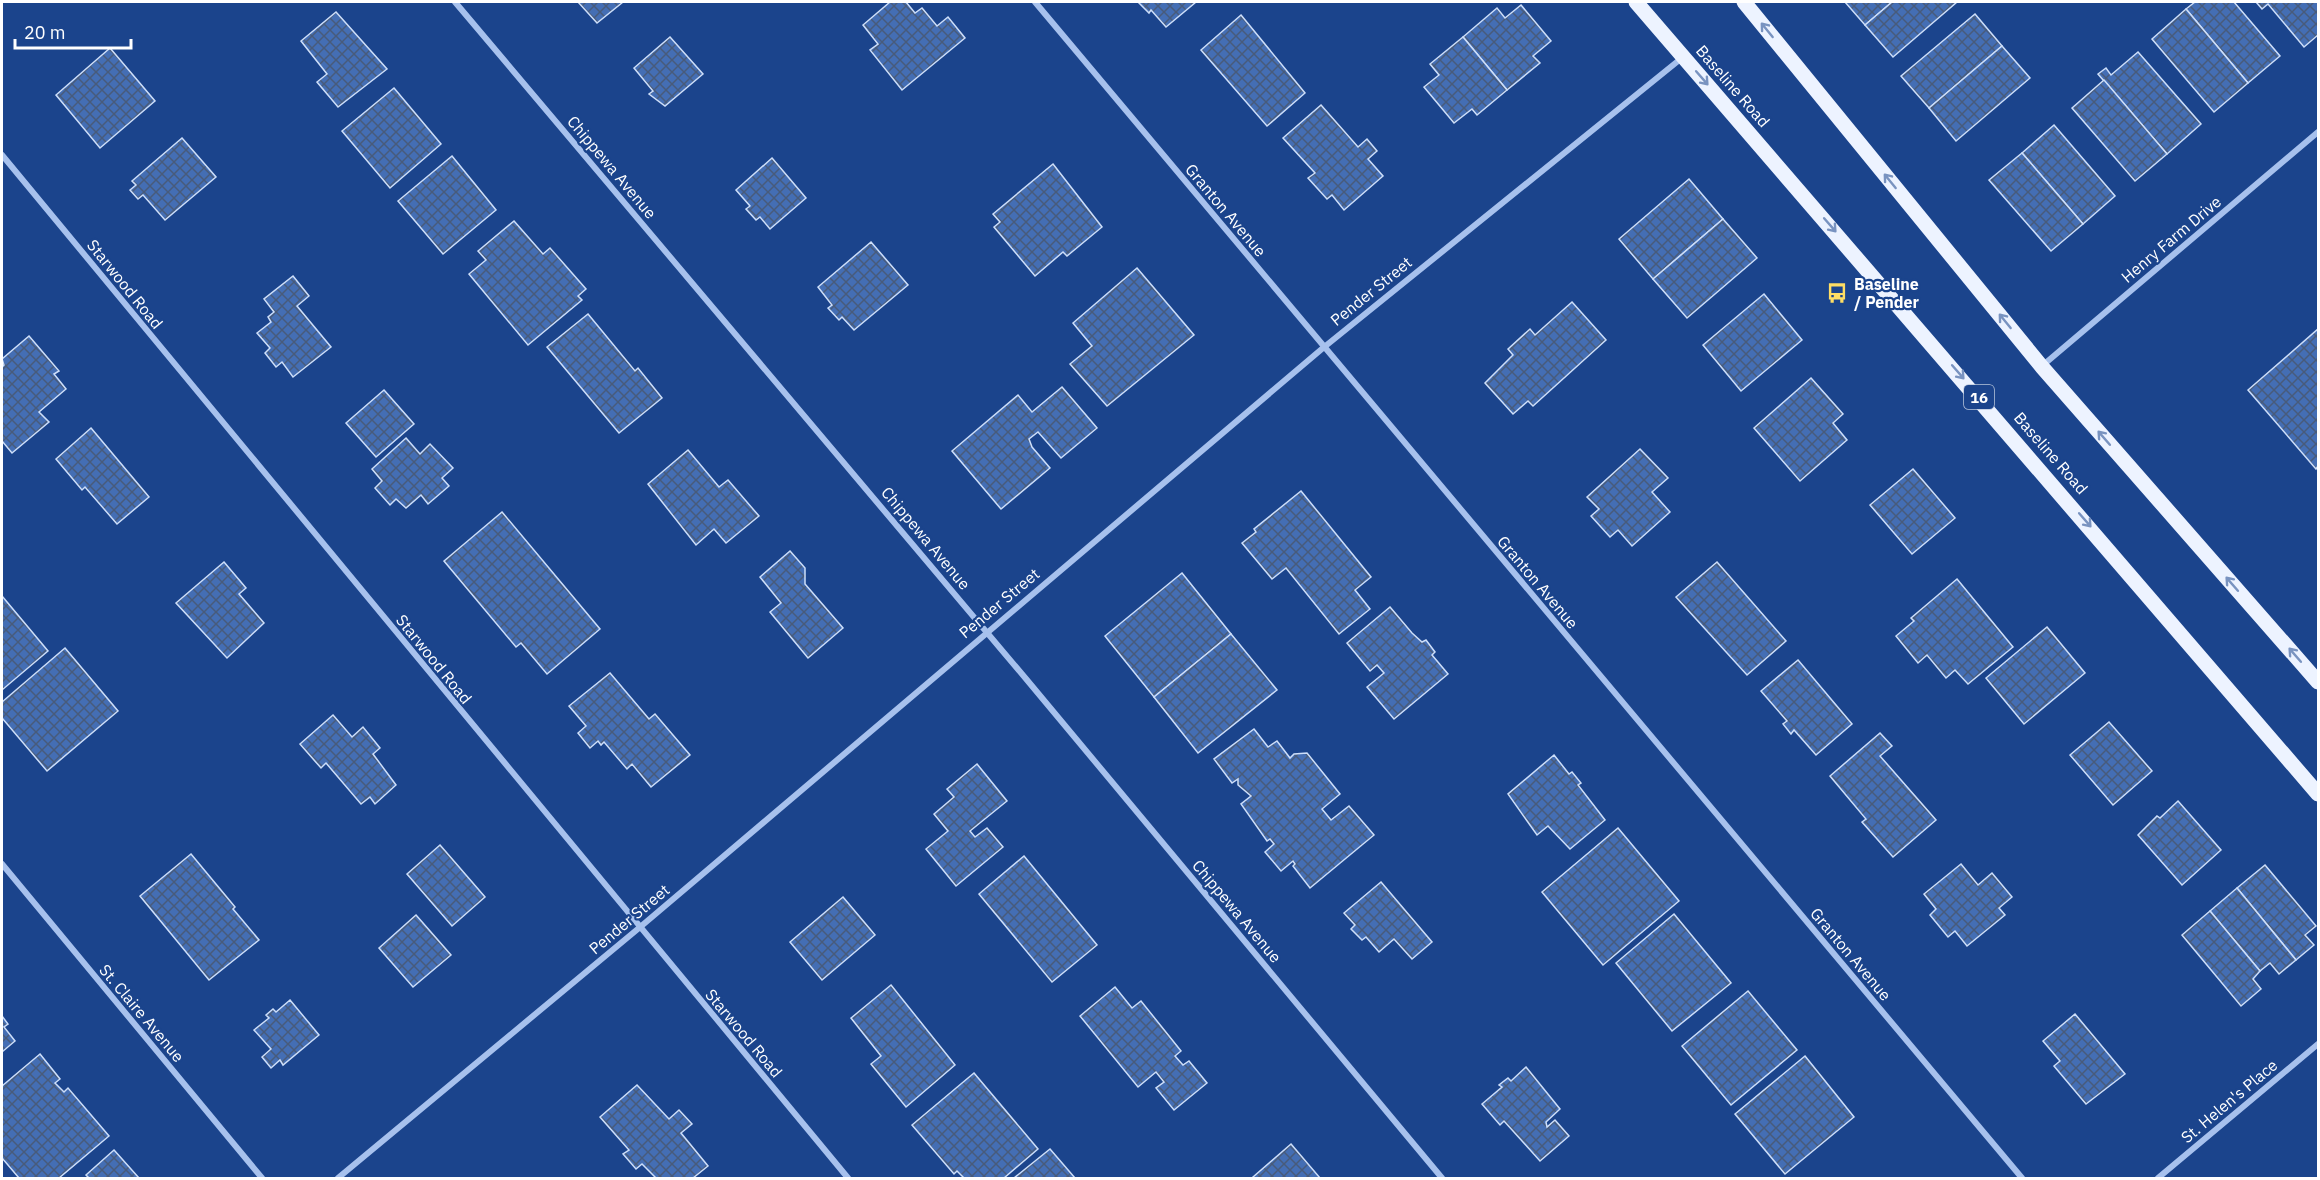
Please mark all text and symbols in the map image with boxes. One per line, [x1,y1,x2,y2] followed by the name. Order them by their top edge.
[15,12,130,50] scale bar
[24,21,66,44] text: 20 m
[1760,23,1774,38] one-way arrow
[1692,41,1774,131] street label: Baseline Road
[1695,70,1709,85] one-way arrow
[563,111,661,223] street label: Chippewa Avenue
[1181,159,1271,261] street label: Granton Avenue
[1884,173,1897,189] one-way arrow
[2117,191,2225,287] street label: Henry Farm Drive
[1823,217,1837,232] one-way arrow
[83,235,167,333] street label: Starwood Road
[1326,252,1416,330] street label: Pender Street
[1854,274,1920,312] place label: Baseline / Pender
[1825,281,1849,305] bus stop icon: Baseline / Pender
[1998,314,2011,330] one-way arrow
[1951,364,1965,379] one-way arrow
[1964,385,1994,409] road number: 16
[2010,408,2092,498] street label: Baseline Road
[2097,431,2111,446] one-way arrow
[877,482,975,594] street label: Chippewa Avenue
[2078,512,2091,528] one-way arrow
[1493,531,1583,633] street label: Granton Avenue
[955,564,1043,642] street label: Pender Street
[2225,577,2239,592] one-way arrow
[392,610,476,708] street label: Starwood Road
[2288,648,2302,663] one-way arrow
[1188,855,1286,967] street label: Chippewa Avenue
[585,880,673,958] street label: Pender Street
[1806,903,1896,1005] street label: Granton Avenue
[95,960,189,1066] street label: St. Claire Avenue
[701,985,787,1081] street label: Starwood Road
[2177,1055,2282,1147] street label: St. Helen's Place

